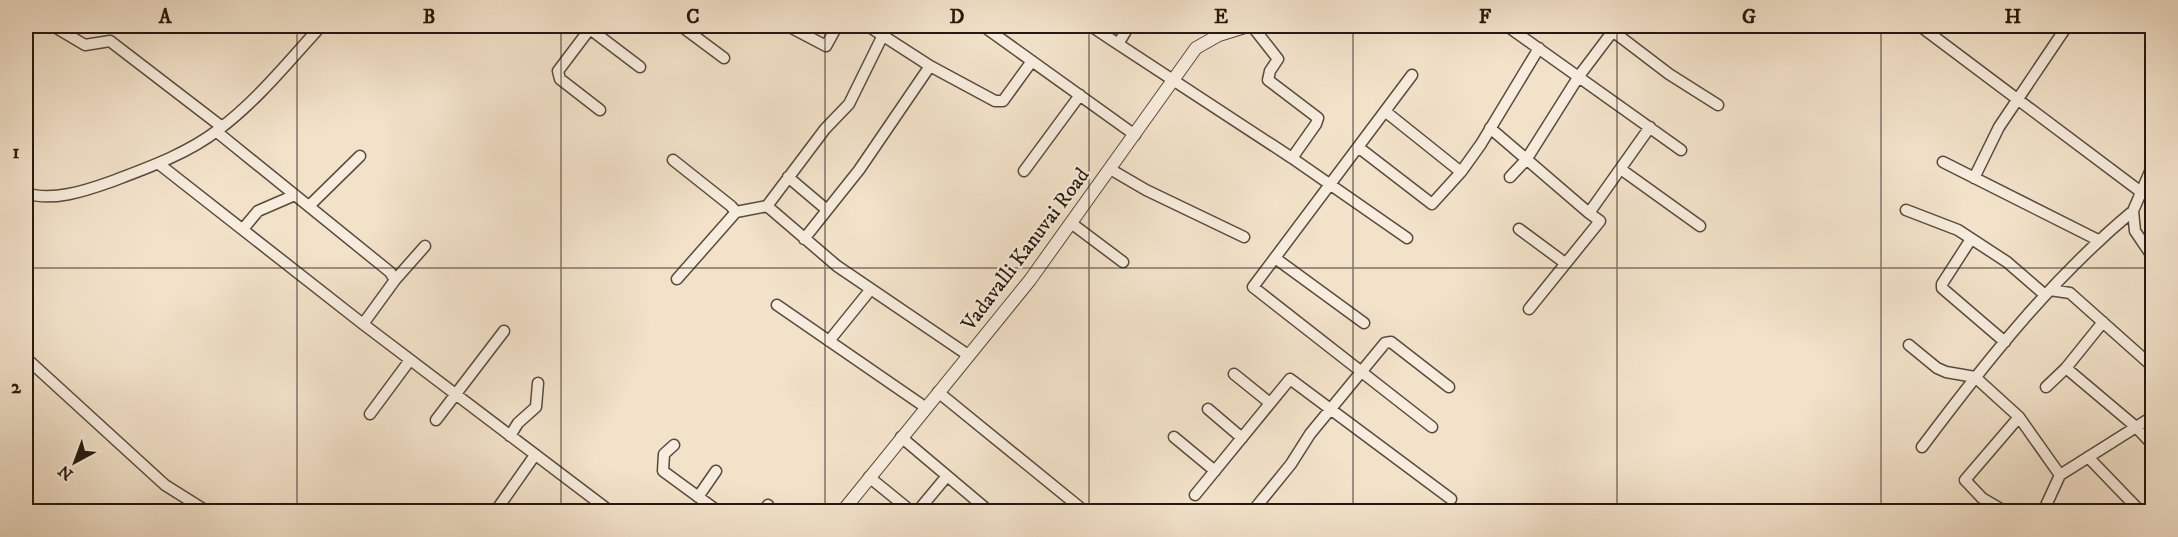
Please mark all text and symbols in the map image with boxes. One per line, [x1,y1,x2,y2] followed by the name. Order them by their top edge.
[158,5,173,30] text: A
[423,5,435,30] text: B
[686,5,700,30] text: C
[950,5,965,30] text: D
[1214,5,1228,30] text: E
[1479,5,1492,30] text: F
[1742,5,1756,30] text: G
[2005,5,2022,30] text: H
[12,140,20,165] text: 1
[955,163,1096,337] street label: Vadavalli Kanuvai Road
[11,375,22,400] text: 2
[45,432,105,492] north arrow
[54,461,77,484] text: N

